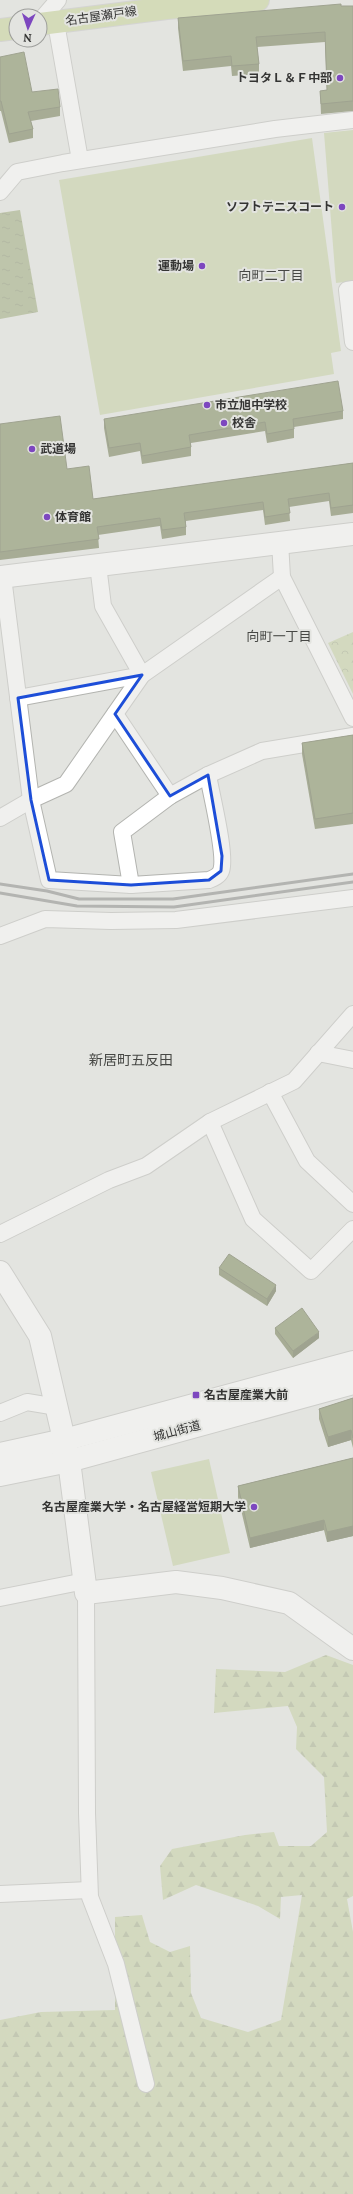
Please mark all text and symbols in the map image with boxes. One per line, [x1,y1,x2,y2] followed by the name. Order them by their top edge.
[64,3,138,28] street label: 名古屋瀬戸線
[8,8,48,48] north arrow
[22,31,32,45] text: N
[236,70,332,85] place label: トヨタＬ＆Ｆ中部
[335,73,345,83] marker: トヨタＬ＆Ｆ中部
[226,199,334,214] place label: ソフトテニスコート
[337,202,347,212] marker: ソフトテニスコート
[158,258,194,273] place label: 運動場
[197,261,207,271] marker: 運動場
[238,267,304,284] district label: 向町二丁目
[215,397,287,412] place label: 市立旭中学校
[202,400,212,410] marker: 市立旭中学校
[232,415,256,430] place label: 校舎
[219,418,229,428] marker: 校舎
[40,441,76,456] place label: 武道場
[27,444,37,454] marker: 武道場
[55,509,91,524] place label: 体育館
[42,512,52,522] marker: 体育館
[246,628,312,645] district label: 向町一丁目
[89,1051,173,1069] district label: 新居町五反田
[204,1387,288,1402] place label: 名古屋産業大前
[191,1390,201,1400] marker: 名古屋産業大前
[152,1417,202,1444] street label: 城山街道
[42,1499,246,1514] place label: 名古屋産業大学・名古屋経営短期大学
[249,1502,259,1512] marker: 名古屋産業大学・名古屋経営短期大学

